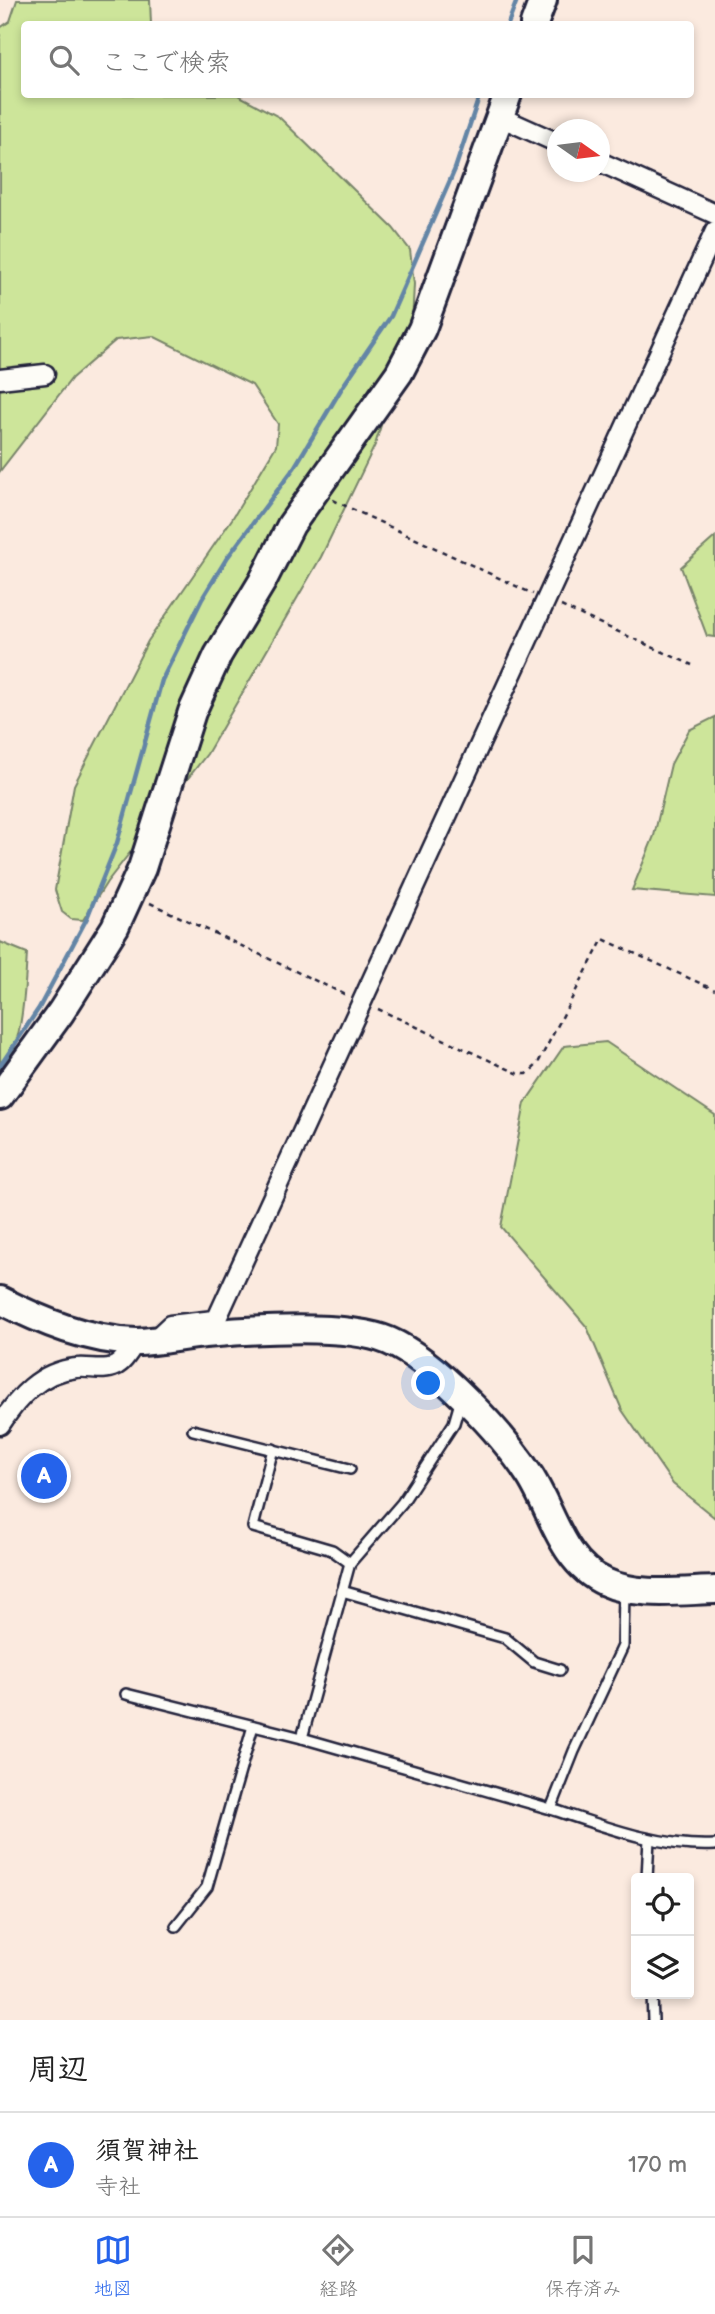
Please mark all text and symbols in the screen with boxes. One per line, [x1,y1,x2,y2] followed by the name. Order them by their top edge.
[21,21,694,98] search box
[45,41,83,79] icon: search
[101,48,231,79] text: ここで検索
[547,119,610,182] north arrow
[411,1366,445,1400] your location
[21,1450,67,1502] pin: A
[631,1873,694,1999] map controls
[631,1873,694,1936] button: locate
[631,1936,694,1999] button: layers
[28,2052,88,2088] text: 周辺
[95,2136,199,2167] text: 須賀神社
[44,2151,58,2179] text: A
[628,2151,687,2179] text: 170 m
[95,2173,141,2201] text: 寺社
[94,2231,132,2301] tab: 地図
[319,2231,357,2301] tab: 経路
[545,2231,621,2301] tab: 保存済み

